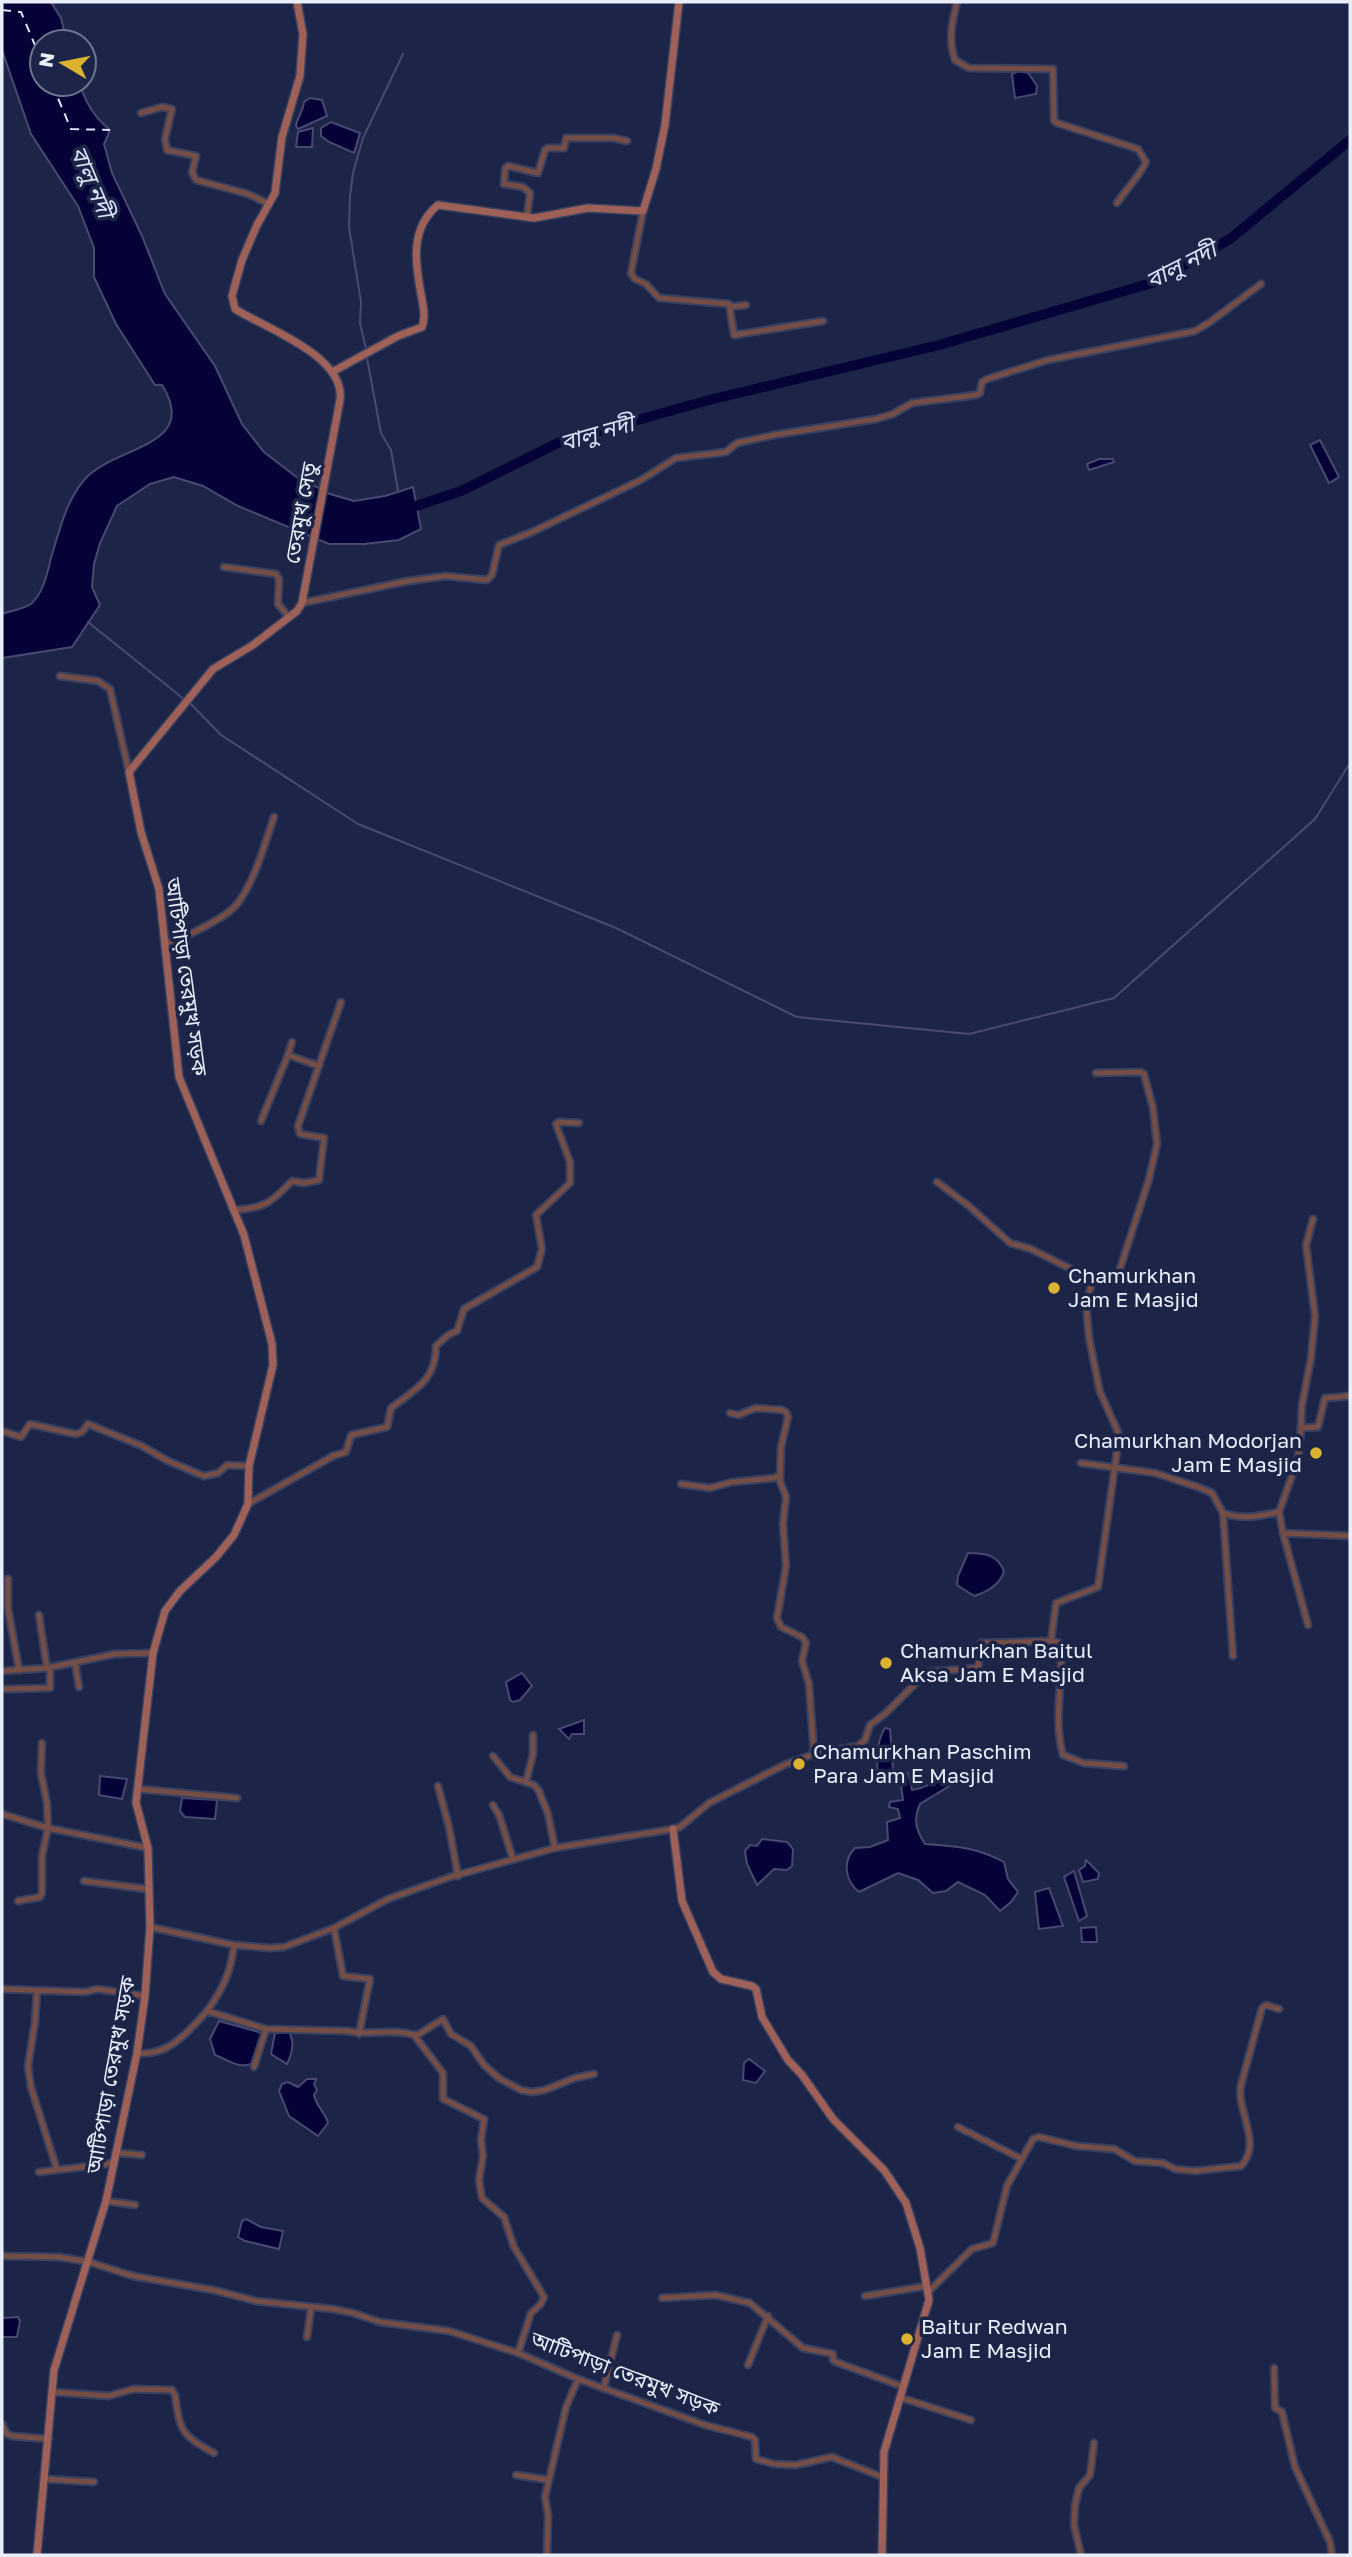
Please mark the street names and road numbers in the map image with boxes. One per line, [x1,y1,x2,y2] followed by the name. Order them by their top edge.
[278,459,323,566] street label: তেরমুখ সেতু
[160,875,214,1079] street label: আটিপাড়া তেরমুখ সড়ক
[80,1973,140,2176] street label: আটিপাড়া তেরমুখ সড়ক
[527,2325,724,2421] street label: আটিপাড়া তেরমুখ সড়ক

